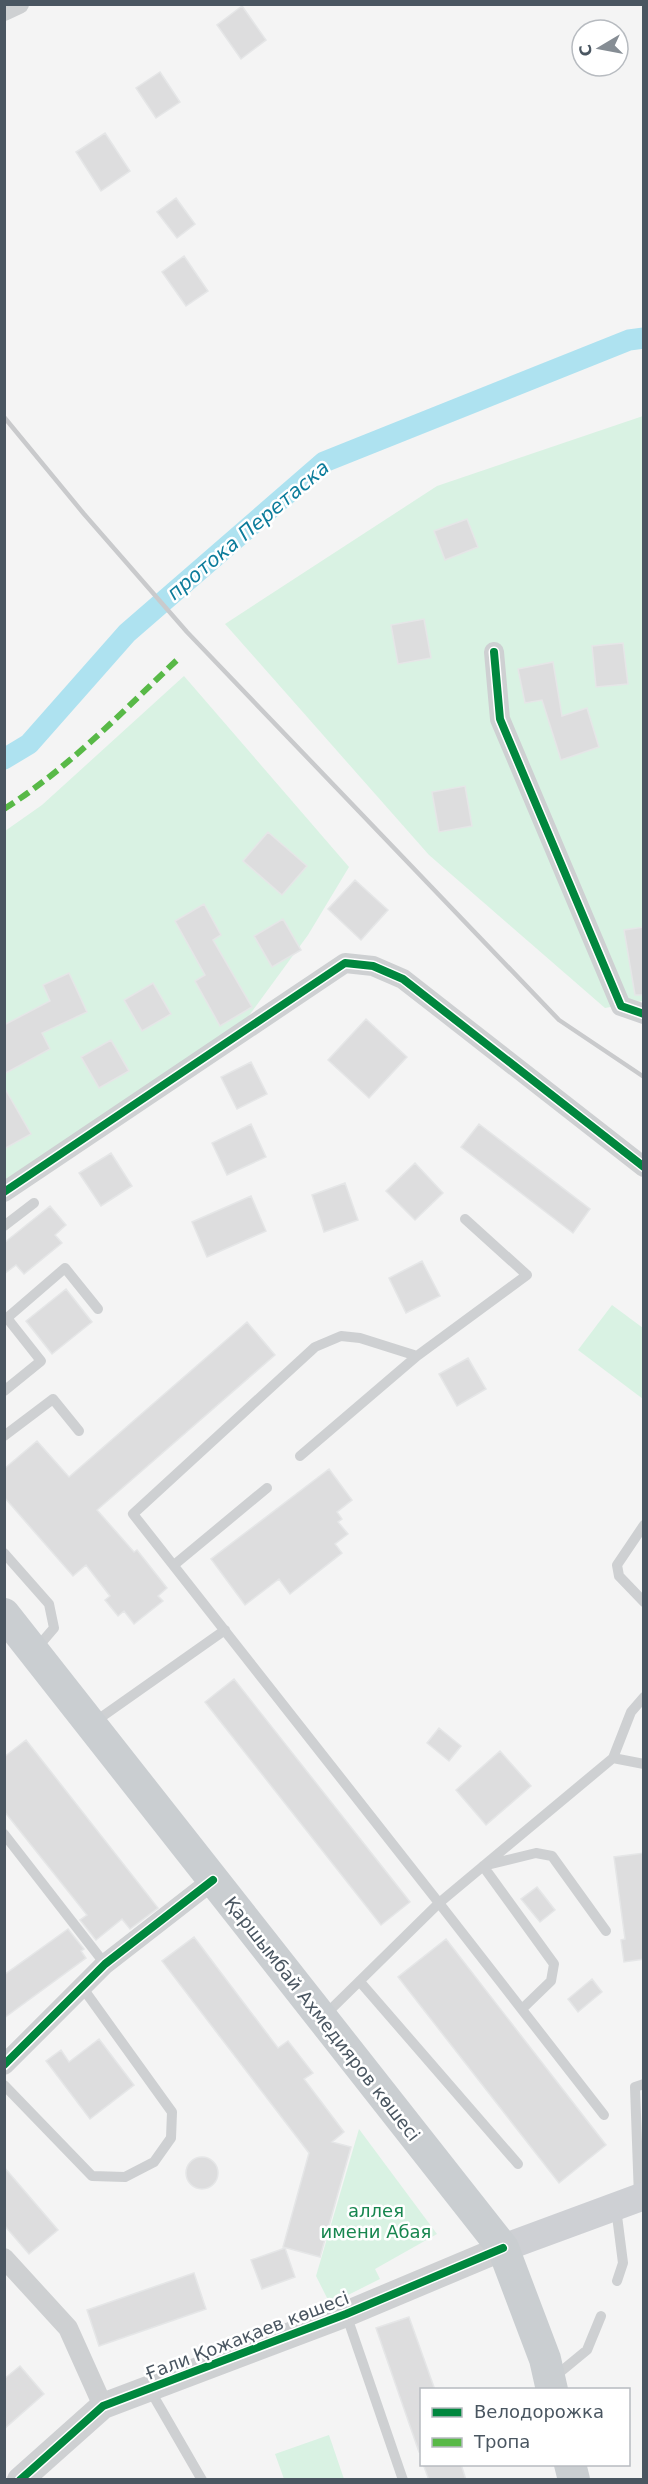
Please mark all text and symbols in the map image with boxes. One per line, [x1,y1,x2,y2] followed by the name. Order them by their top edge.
[570,18,630,78] north arrow
[575,43,596,58] text: С
[162,455,334,605] water label: протока Перетаска
[220,1892,424,2145] street label: Қаршымбай Ахмедияров көшесі
[321,2200,431,2242] park label: аллея имени Абая
[142,2287,352,2384] street label: Ғали Қожақаев көшесі
[420,2388,630,2466] legend
[474,2401,604,2422] text: Велодорожка
[473,2431,530,2452] text: Тропа

